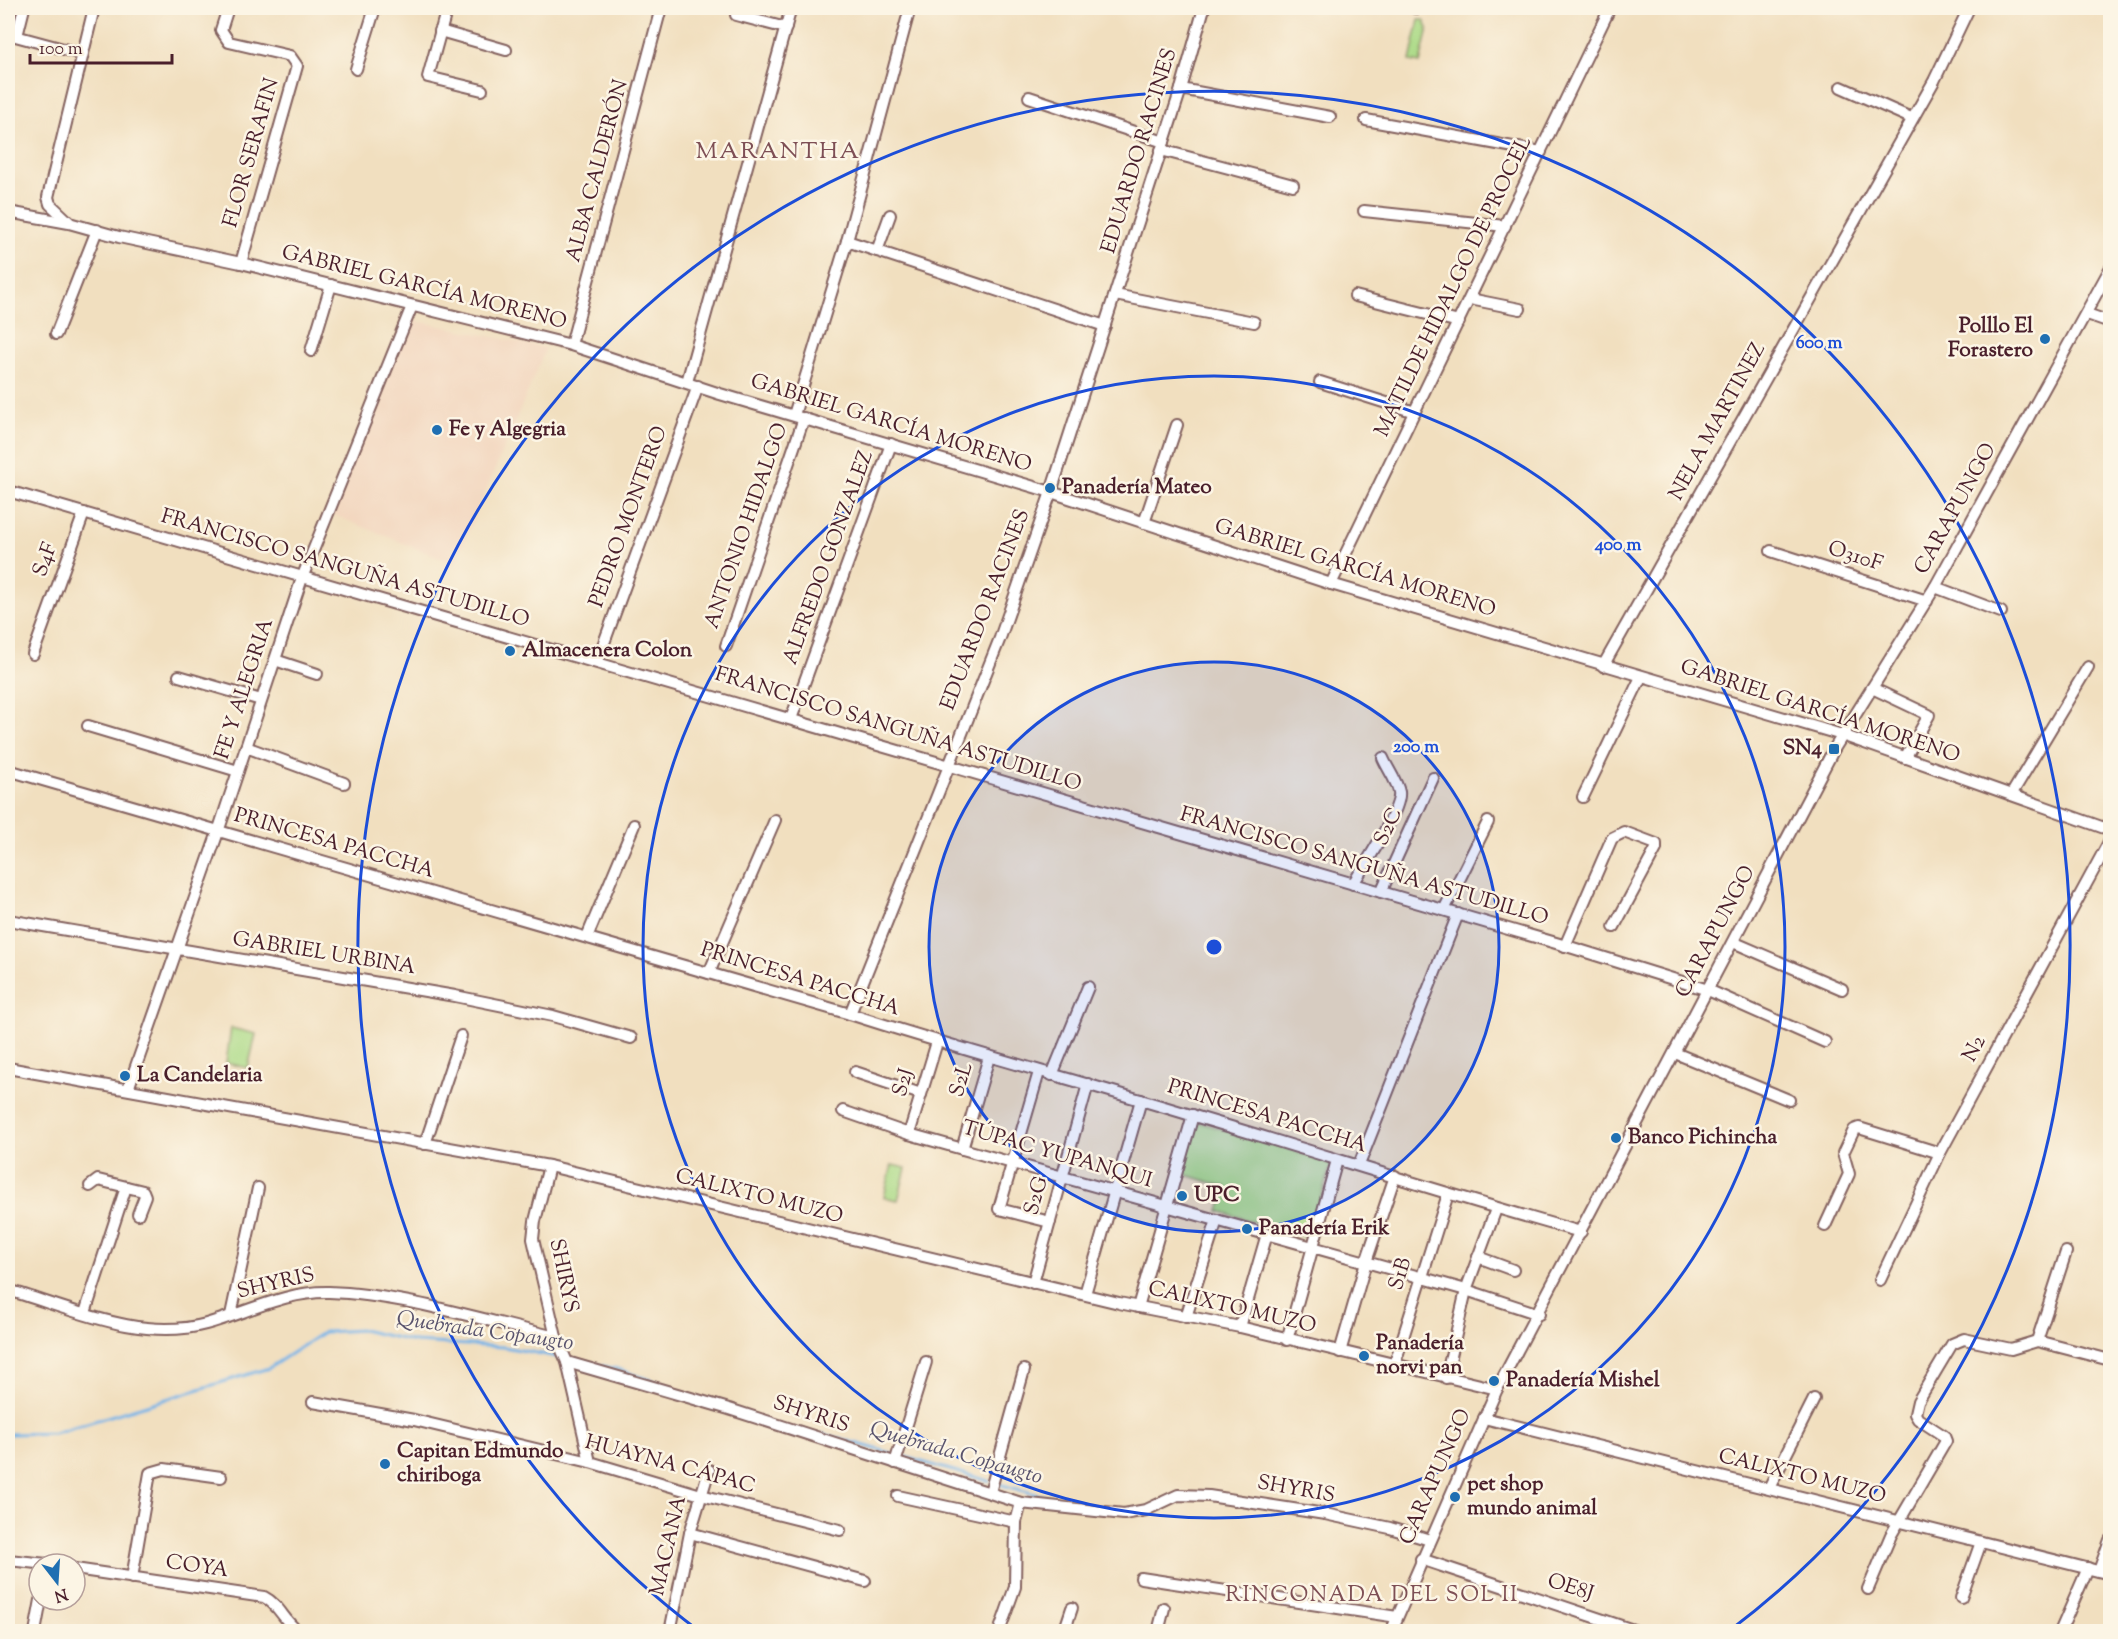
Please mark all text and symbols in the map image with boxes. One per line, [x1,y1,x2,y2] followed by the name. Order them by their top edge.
[30,27,172,65] scale bar
[39,37,83,63] text: 100 m
[1094,45,1186,257] street label: EDUARDO RACINES
[216,74,288,231] street label: FLOR SERAFIN
[559,76,637,266] street label: ALBA CALDERÓN
[1368,131,1540,442] street label: MATILDE HIDALGO DE PROCEL
[696,135,860,169] district label: MARANTHA
[278,238,570,338] street label: GABRIEL GARCÍA MORENO
[1948,312,2034,366] place label: Polllo El Forastero
[1796,331,1842,357] text: 600 m
[2038,332,2052,346] marker: Polllo El Forastero
[1662,338,1774,506] street label: NELA MARTINEZ
[747,367,1035,481] street label: GABRIEL GARCÍA MORENO
[449,415,566,445] place label: Fe y Algegria
[698,419,796,633] street label: ANTONIO HIDALGO
[582,422,676,612] street label: PEDRO MONTERO
[430,423,444,437] marker: Fe y Algegria
[1907,438,2005,580] street label: CARAPUNGO
[776,447,882,669] street label: ALFREDO GONZALEZ
[1062,473,1212,503] place label: Panadería Mateo
[1043,481,1057,495] marker: Panadería Mateo
[157,502,533,636] street label: FRANCISCO SANGUÑA ASTUDILLO
[934,505,1038,715] street label: EDUARDO RACINES
[1211,512,1499,626] street label: GABRIEL GARCÍA MORENO
[1594,533,1641,559] text: 400 m
[1824,534,1887,580] street label: O310F
[26,538,66,581] street label: S4F
[208,615,282,763] street label: FE Y ALEGRIA
[522,636,693,666] place label: Almacenera Colon
[503,644,517,658] marker: Almacenera Colon
[1676,653,1964,771] street label: GABRIEL GARCÍA MORENO
[711,660,1085,800] street label: FRANCISCO SANGUÑA ASTUDILLO
[1783,734,1822,764] place label: SN4
[1393,735,1439,761] text: 200 m
[1827,742,1841,756] marker: SN4
[1176,800,1552,934] street label: FRANCISCO SANGUÑA ASTUDILLO
[230,801,438,887] street label: PRINCESA PACCHA
[1367,803,1411,851] street label: S2C
[1668,860,1764,1004] street label: CARAPUNGO
[230,925,418,983] street label: GABRIEL URBINA
[697,935,903,1025] street label: PRINCESA PACCHA
[1204,937,1224,957] centre of rings
[1956,1030,1994,1068] street label: N2
[943,1059,982,1101] street label: S2L
[137,1061,263,1091] place label: La Candelaria
[886,1065,922,1101] street label: S2J
[118,1069,132,1083] marker: La Candelaria
[1164,1072,1370,1162] street label: PRINCESA PACCHA
[958,1113,1156,1197] street label: TÚPAC YUPANQUI
[1628,1123,1778,1153] place label: Banco Pichincha
[1609,1131,1623,1145] marker: Banco Pichincha
[672,1162,846,1232] street label: CALIXTO MUZO
[1017,1173,1057,1219] street label: S2G
[1194,1181,1240,1211] place label: UPC
[1175,1189,1189,1203] marker: UPC
[1259,1214,1390,1244] place label: Panadería Erik
[1240,1222,1254,1236] marker: Panadería Erik
[541,1236,585,1316] street label: SHIRYS
[1382,1254,1420,1294] street label: S1B
[234,1261,318,1307] street label: SHYRIS
[1145,1274,1319,1342] street label: CALIXTO MUZO
[395,1304,576,1360] water label: Quebrada Copaugto
[1376,1329,1464,1383] place label: Panadería norvi pan
[1357,1349,1371,1363] marker: Panadería norvi pan
[1506,1366,1660,1396] place label: Panadería Mishel
[1487,1374,1501,1388] marker: Panadería Mishel
[769,1389,853,1441] street label: SHYRIS
[1393,1404,1479,1550] street label: CARAPUNGO
[866,1414,1046,1494] water label: Quebrada Copaugto
[581,1428,759,1502] street label: HUAYNA CÁPAC
[397,1437,564,1491] place label: Capitan Edmundo chiriboga
[1715,1442,1889,1512] street label: CALIXTO MUZO
[378,1457,392,1471] marker: Capitan Edmundo chiriboga
[1255,1468,1337,1512] street label: SHYRIS
[1467,1470,1597,1524] place label: pet shop mundo animal
[1448,1490,1462,1504] marker: pet shop mundo animal
[643,1493,695,1599] street label: MACANA
[164,1548,230,1586] street label: COYA
[27,1552,87,1612] north arrow
[1543,1567,1597,1609] street label: OE8J
[1225,1580,1519,1612] district label: RINCONADA DEL SOL II
[51,1581,70,1607] text: N

